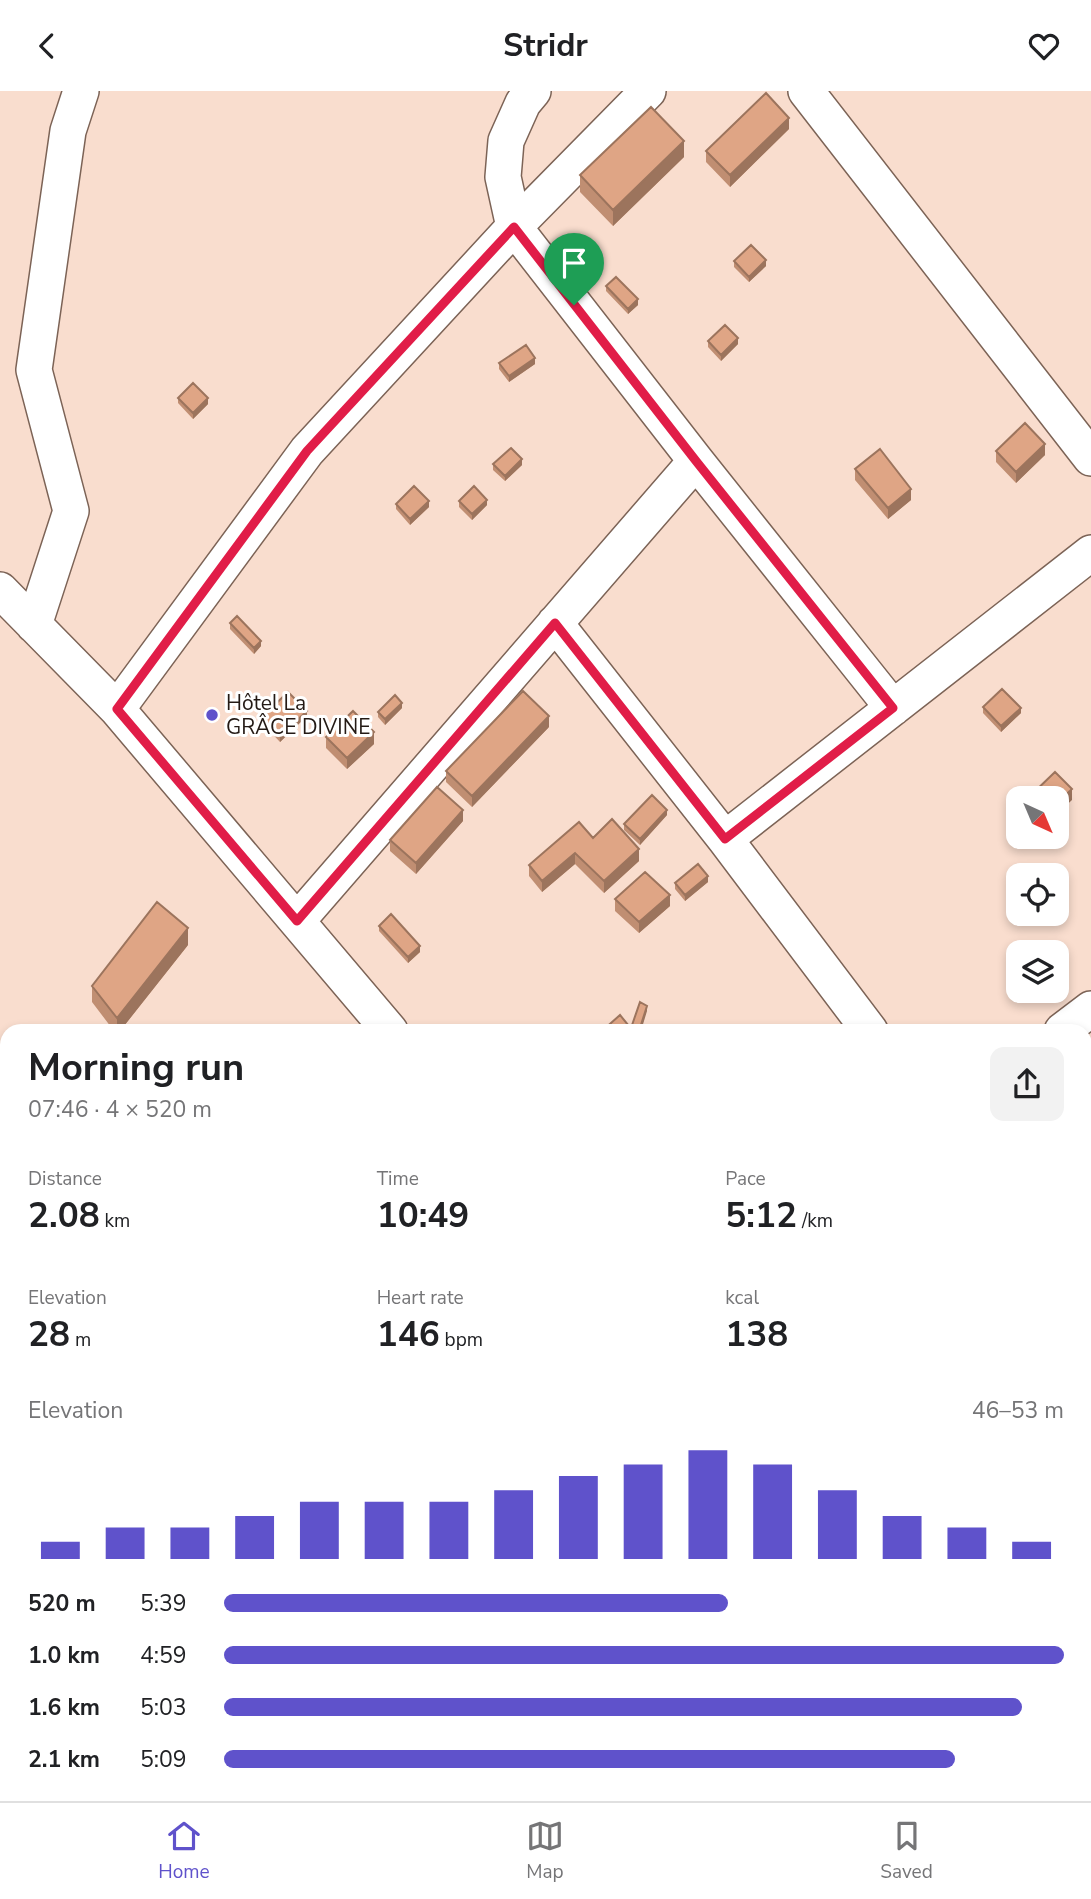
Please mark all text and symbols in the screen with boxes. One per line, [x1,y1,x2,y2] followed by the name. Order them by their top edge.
[503,24,588,67] text: Stridr
[28,27,66,65] icon: back
[1025,27,1063,65] icon: heart
[544,233,604,305] pin
[555,244,593,282] icon: arrive
[226,689,370,741] place label: Hôtel La GRÂCE DIVINE
[204,707,220,723] marker: Hôtel La GRÂCE DIVINE
[1006,786,1069,849] north arrow
[1006,786,1069,1003] map controls
[1006,863,1069,926] button: locate
[1006,940,1069,1003] button: layers
[28,1042,244,1093] text: Morning run
[990,1047,1064,1121] button: share
[28,1094,212,1125] text: 07:46 · 4 × 520 m
[28,1166,102,1192] text: Distance
[377,1166,419,1192] text: Time
[725,1166,766,1192] text: Pace
[28,1192,100,1239] text: 2.08
[377,1192,469,1239] text: 10:49
[725,1192,797,1239] text: 5:12
[100,1208,130,1234] text: km
[797,1208,833,1234] text: /km
[28,1285,107,1311] text: Elevation
[377,1285,464,1311] text: Heart rate
[725,1285,759,1311] text: kcal
[28,1311,70,1358] text: 28
[377,1311,440,1358] text: 146
[725,1311,788,1358] text: 138
[70,1327,91,1353] text: m
[440,1327,483,1353] text: bpm
[28,1395,123,1426] text: Elevation
[972,1395,1064,1426] text: 46–53 m
[28,1588,96,1619] text: 520 m
[140,1588,187,1619] text: 5:39
[28,1640,100,1671] text: 1.0 km
[140,1640,187,1671] text: 4:59
[28,1692,100,1723] text: 1.6 km
[140,1692,187,1723] text: 5:03
[28,1744,100,1775] text: 2.1 km
[140,1744,187,1775] text: 5:09
[158,1817,210,1885] tab: Home
[526,1817,564,1885] tab: Map
[880,1817,933,1885] tab: Saved

